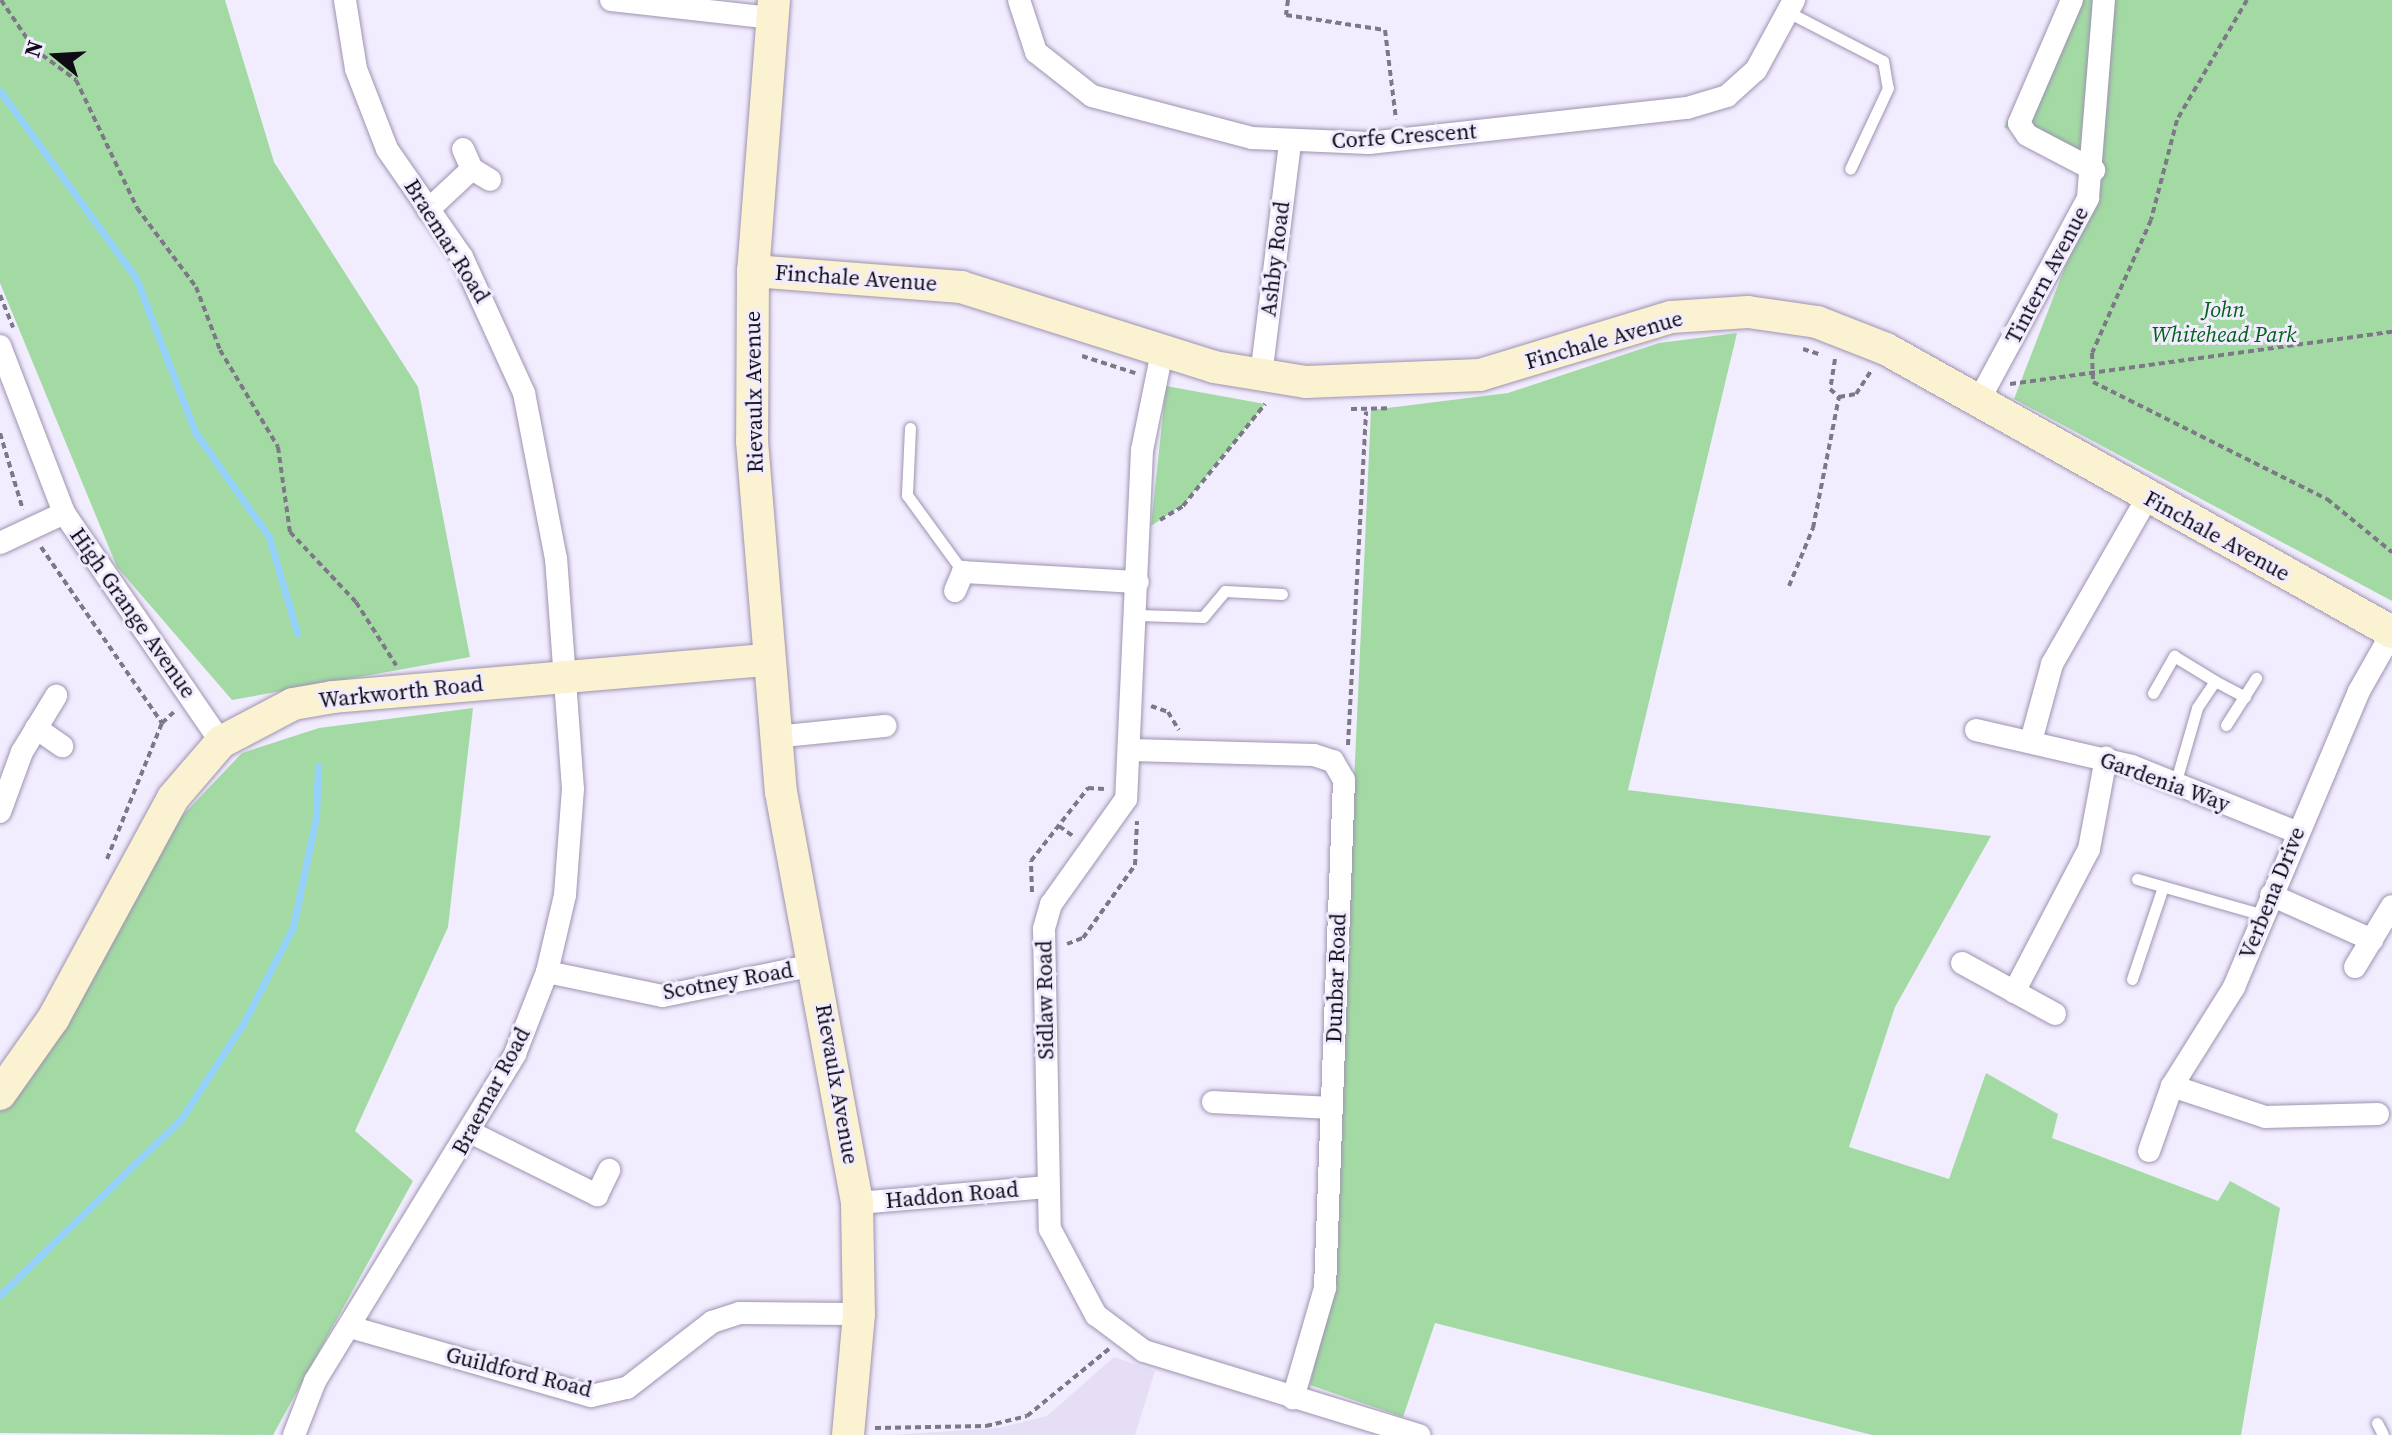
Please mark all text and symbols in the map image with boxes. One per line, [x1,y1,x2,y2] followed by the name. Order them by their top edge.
[16,16,96,96] north arrow
[16,36,50,61] text: N
[1331,118,1477,154] street label: Corfe Crescent
[399,174,495,308] street label: Braemar Road
[1255,200,1295,318] street label: Ashby Road
[2000,202,2094,348] street label: Tintern Avenue
[774,259,938,297] street label: Finchale Avenue
[2152,296,2296,348] park label: John Whitehead Park
[1522,305,1686,375] street label: Finchale Avenue
[739,311,769,473] street label: Rievaulx Avenue
[2140,485,2294,587] street label: Finchale Avenue
[64,523,202,703] street label: High Grange Avenue
[317,670,485,714] street label: Warkworth Road
[2096,746,2234,818] street label: Gardenia Way
[2234,823,2310,963] street label: Verbena Drive
[1321,913,1351,1043] street label: Dunbar Road
[1031,940,1059,1060] street label: Sidlaw Road
[661,957,795,1005] street label: Scotney Road
[810,1002,864,1166] street label: Rievaulx Avenue
[446,1023,536,1159] street label: Braemar Road
[884,1176,1020,1214] street label: Haddon Road
[443,1341,595,1403] street label: Guildford Road

